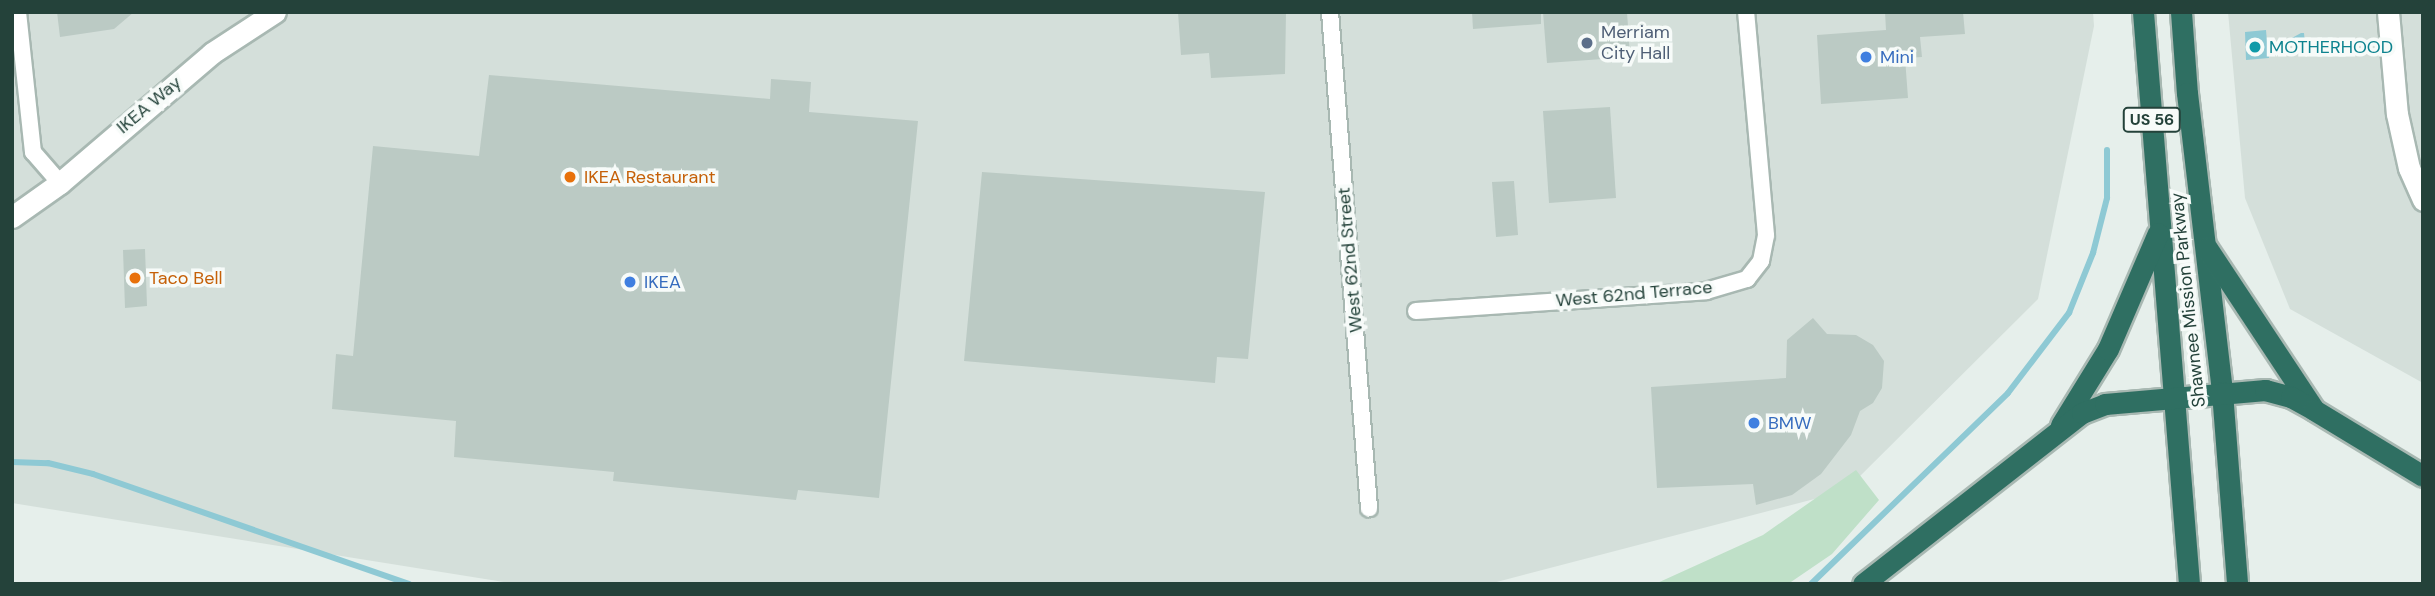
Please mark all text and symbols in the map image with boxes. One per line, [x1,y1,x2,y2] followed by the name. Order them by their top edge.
[1601,22,1670,64] place label: Merriam City Hall
[1579,35,1595,51] marker: Merriam City Hall
[2269,36,2393,58] place label: MOTHERHOOD
[2247,39,2263,55] marker: MOTHERHOOD
[1880,46,1914,68] place label: Mini
[1858,49,1874,65] marker: Mini
[112,72,186,138] street label: IKEA Way
[2122,108,2182,132] road number: US 56
[584,166,716,188] place label: IKEA Restaurant
[562,169,578,185] marker: IKEA Restaurant
[1333,186,1367,334] street label: West 62nd Street
[2166,192,2210,408] street label: Shawnee Mission Parkway
[149,267,222,289] place label: Taco Bell
[127,270,143,286] marker: Taco Bell
[644,271,681,293] place label: IKEA
[622,274,638,290] marker: IKEA
[1555,276,1713,312] street label: West 62nd Terrace
[1768,412,1811,434] place label: BMW
[1746,415,1762,431] marker: BMW

